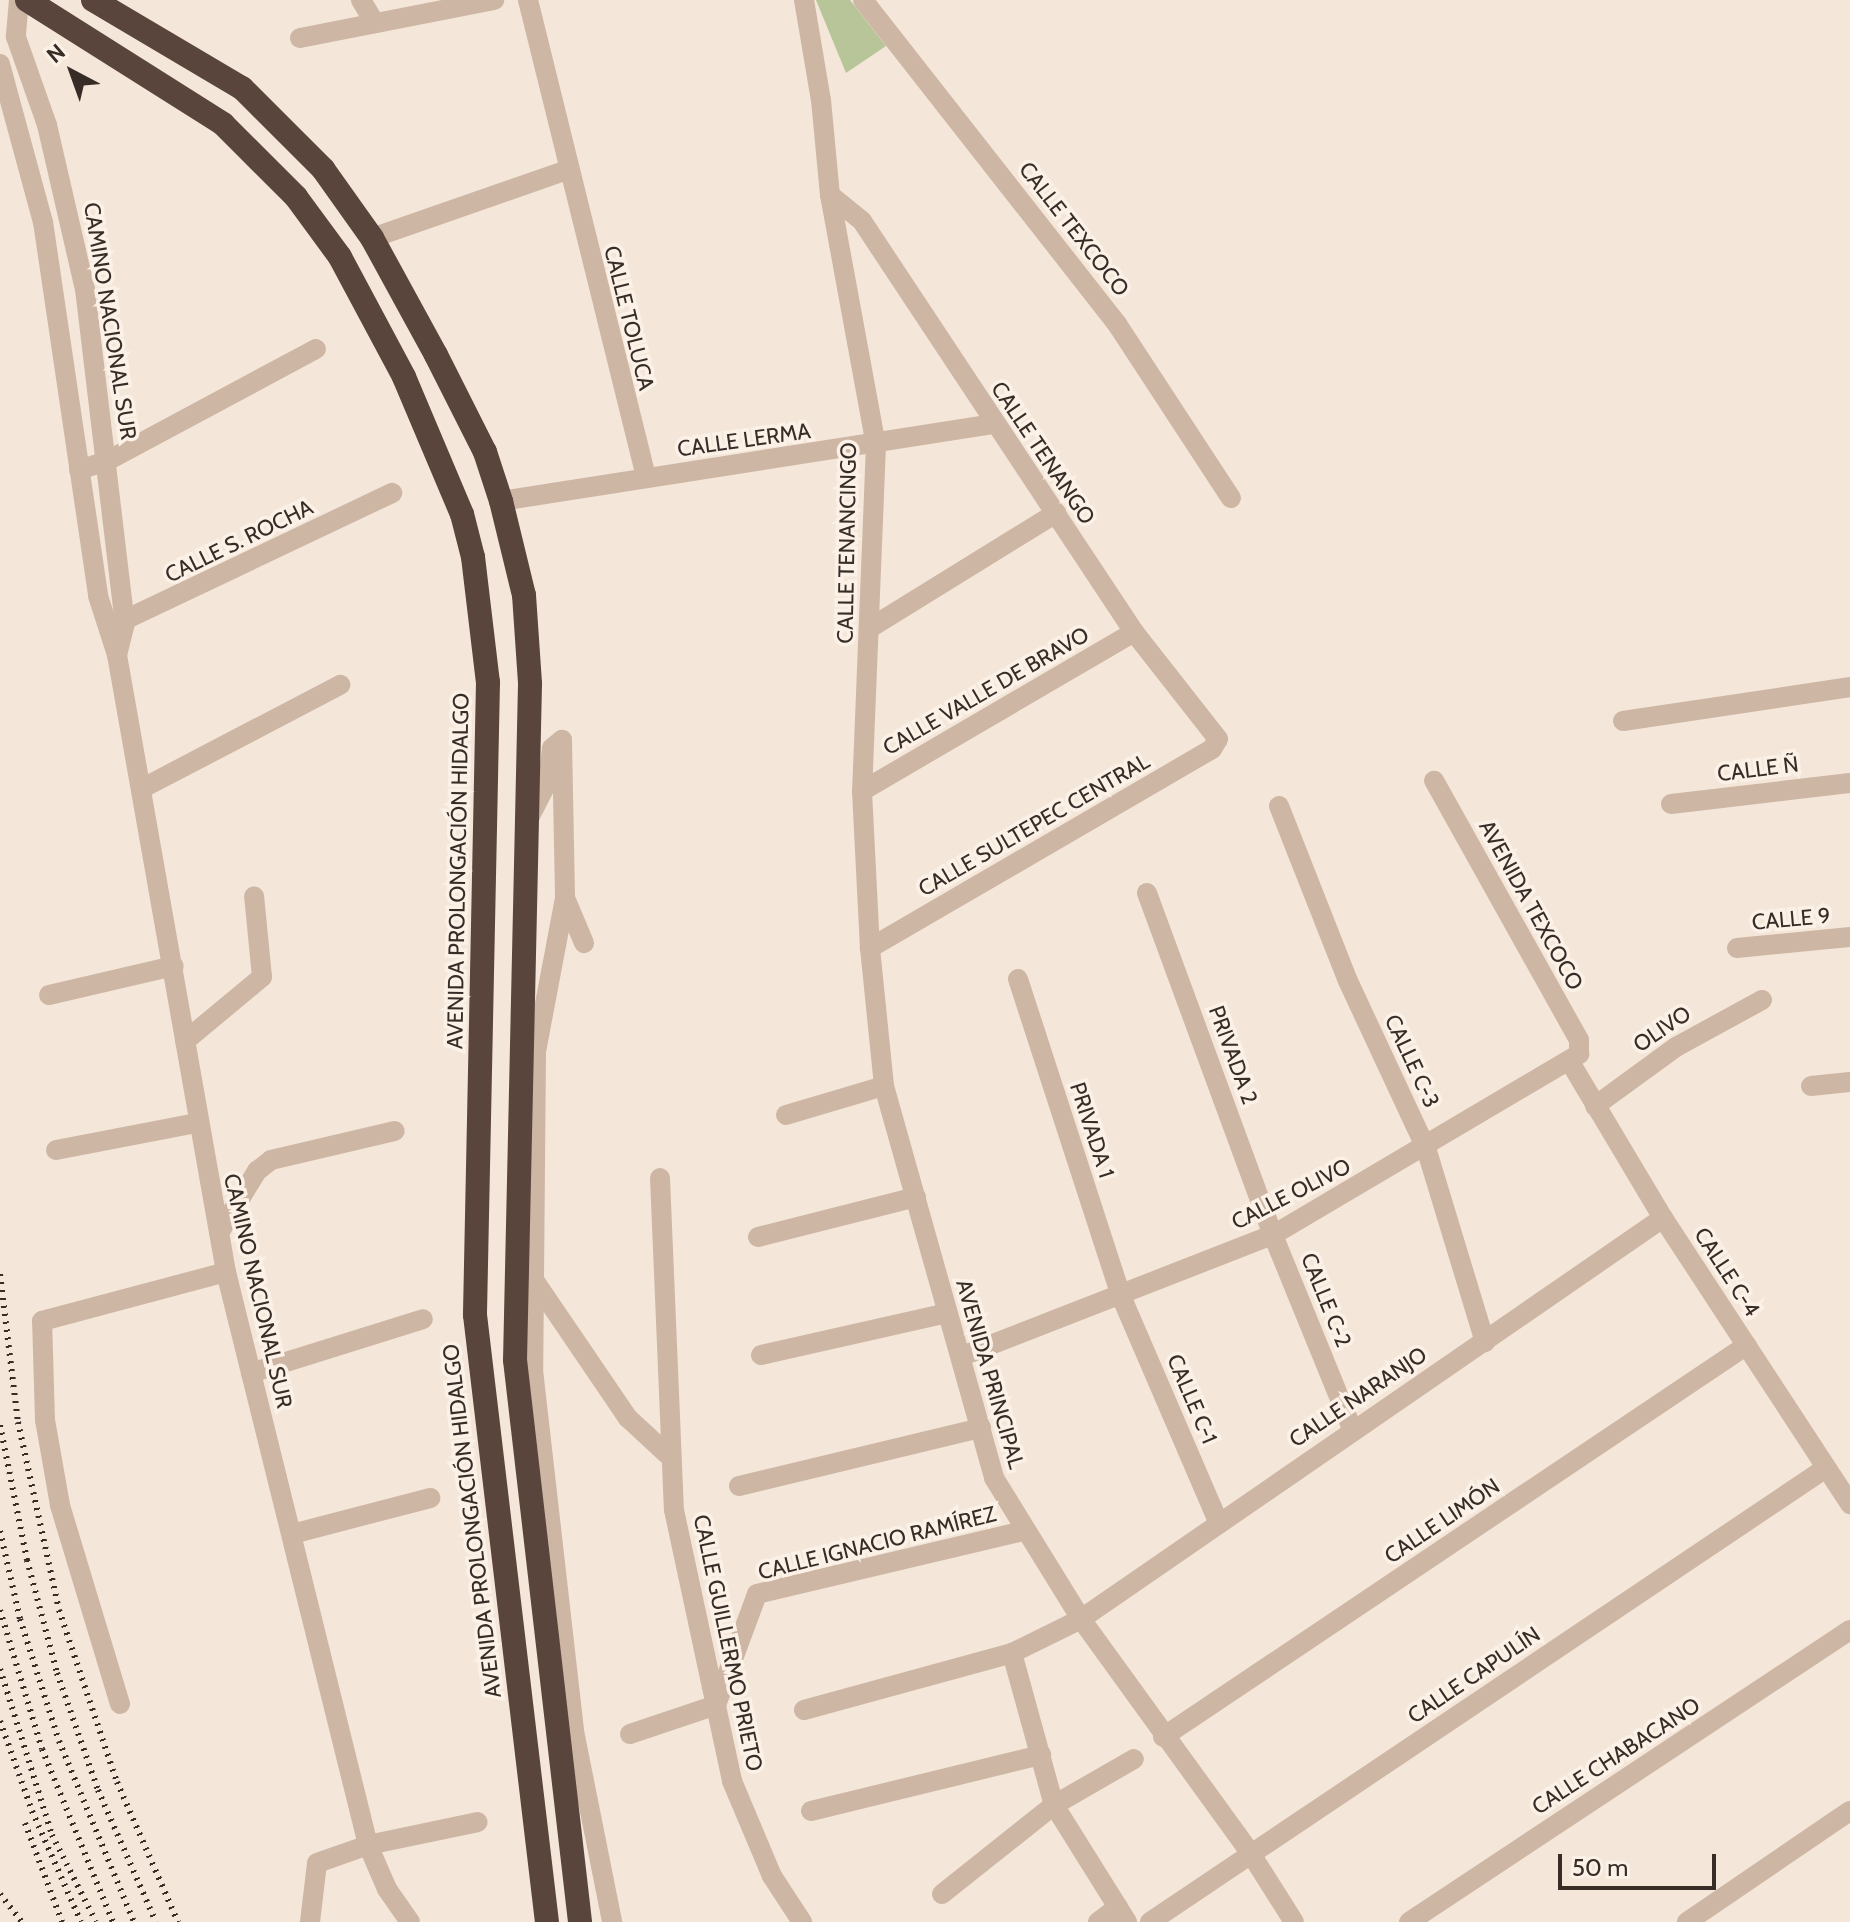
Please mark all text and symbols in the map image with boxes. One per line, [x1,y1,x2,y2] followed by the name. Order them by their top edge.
[32,32,112,112] north arrow
[41,38,71,69] text: N
[1013,157,1135,301] street label: CALLE TEXCOCO
[78,201,142,441] street label: CAMINO NACIONAL SUR
[598,243,660,393] street label: CALLE TOLUCA
[986,377,1100,529] street label: CALLE TENANGO
[676,418,812,462] street label: CALLE LERMA
[832,442,862,644] street label: CALLE TENANCINGO
[161,494,317,588] street label: CALLE S. ROCHA
[878,621,1094,761] street label: CALLE VALLE DE BRAVO
[442,693,474,1049] street label: AVENIDA PROLONGACIÓN HIDALGO
[914,748,1154,902] street label: CALLE SULTEPEC CENTRAL
[1716,751,1800,787] street label: CALLE Ñ
[1473,815,1589,995] street label: AVENIDA TEXCOCO
[1751,902,1831,936] street label: CALLE 9
[1628,1000,1696,1058] street label: OLIVO
[1203,1002,1263,1108] street label: PRIVADA 2
[1379,1010,1445,1112] street label: CALLE C-3
[1064,1079,1120,1181] street label: PRIVADA 1
[1227,1153,1355,1235] street label: CALLE OLIVO
[218,1171,298,1411] street label: CAMINO NACIONAL SUR
[1689,1223,1765,1321] street label: CALLE C-4
[1295,1249,1357,1351] street label: CALLE C-2
[950,1276,1030,1472] street label: AVENIDA PRINCIPAL
[1284,1341,1432,1453] street label: CALLE NARANJO
[437,1343,507,1699] street label: AVENIDA PROLONGACIÓN HIDALGO
[1161,1350,1223,1448] street label: CALLE C-1
[1379,1473,1505,1569] street label: CALLE LIMÓN
[755,1501,999,1585] street label: CALLE IGNACIO RAMÍREZ
[688,1512,768,1774] street label: CALLE GUILLERMO PRIETO
[1403,1621,1545,1729] street label: CALLE CAPULÍN
[1527,1692,1705,1820] street label: CALLE CHABACANO
[1562,1838,1720,1888] scale bar
[1572,1853,1628,1882] text: 50 m

